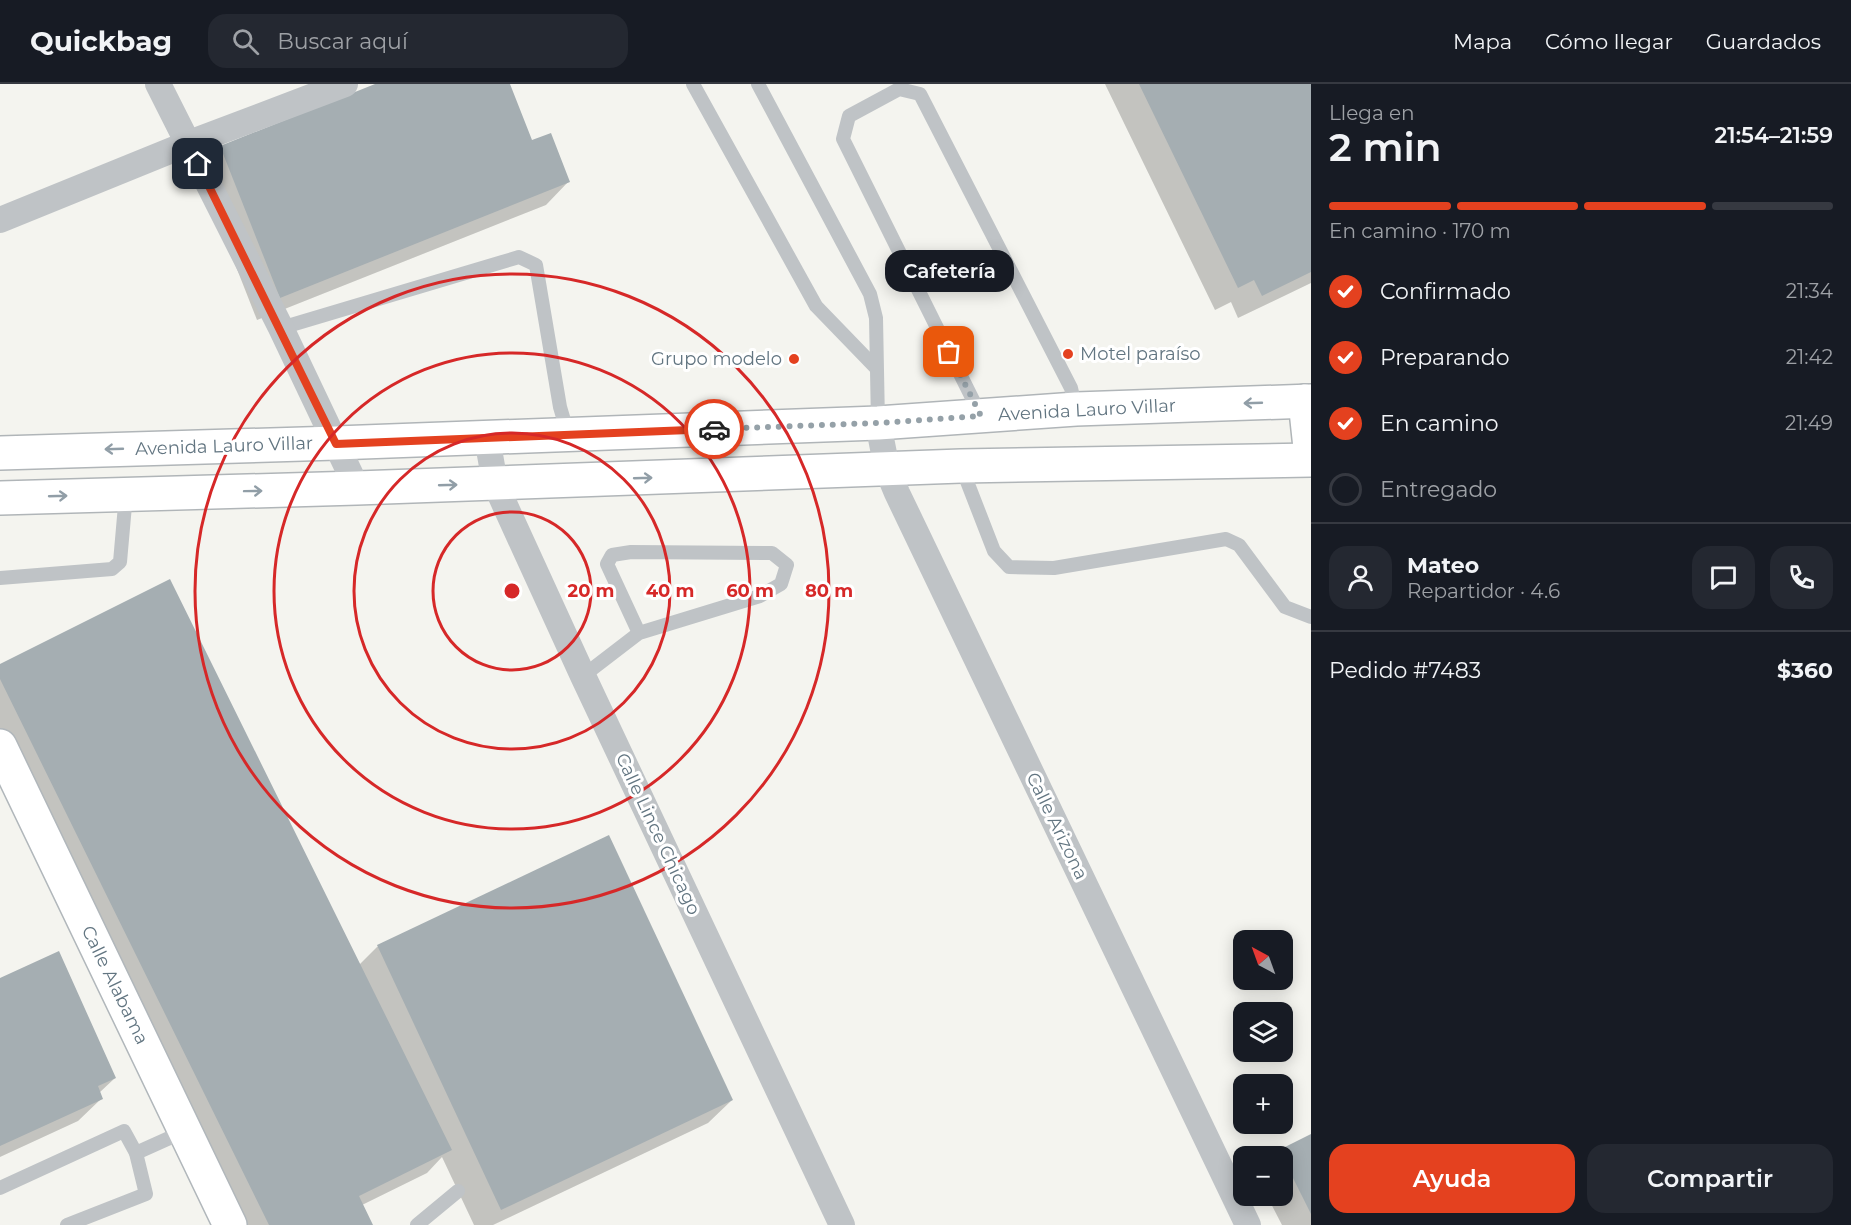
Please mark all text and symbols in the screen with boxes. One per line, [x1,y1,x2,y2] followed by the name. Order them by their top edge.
[208,14,628,68] search box
[30,24,172,58] text: Quickbag
[229,25,262,58] icon: search
[277,28,408,55] text: Buscar aquí
[1453,29,1512,54] text: Mapa
[1545,29,1673,54] text: Cómo llegar
[1706,29,1821,54] text: Guardados
[1329,101,1415,125] text: Llega en
[1715,122,1833,149] text: 21:54–21:59
[1329,123,1442,171] text: 2 min
[172,138,223,189] pin
[181,147,214,180] icon: home
[1329,219,1511,243] text: En camino · 170 m
[884,250,1014,292] callout: Cafetería
[903,259,996,283] text: Cafetería
[1329,275,1362,308] icon: check
[1380,278,1511,305] text: Confirmado
[1786,279,1833,303] text: 21:34
[923,326,974,377] pin
[932,335,965,368] icon: bag
[1329,341,1362,374] icon: check
[1080,343,1201,365] place label: Motel paraíso
[1380,344,1509,371] text: Preparando
[1786,345,1833,369] text: 21:42
[1061,347,1075,361] marker: Motel paraíso
[651,348,782,370] place label: Grupo modelo
[787,352,801,366] marker: Grupo modelo
[997,394,1177,426] street label: Avenida Lauro Villar
[1243,398,1263,409] one-way arrow
[684,399,744,459] courier
[1329,407,1362,440] icon: check
[1380,410,1499,437] text: En camino
[1785,411,1833,435] text: 21:49
[698,413,731,446] icon: car
[135,432,313,460] street label: Avenida Lauro Villar
[104,444,124,455] one-way arrow
[633,472,653,484] one-way arrow
[1380,476,1497,503] text: Entregado
[438,479,458,491] one-way arrow
[243,485,263,496] one-way arrow
[48,491,68,502] one-way arrow
[1329,546,1392,609] button: person
[1692,546,1755,609] button: chat
[1770,546,1833,609] button: phone
[1407,552,1479,579] text: Mateo
[1407,579,1560,603] text: Repartidor · 4.6
[568,580,614,602] text: 20 m
[646,580,694,602] text: 40 m
[726,580,774,602] text: 60 m
[805,580,853,602] text: 80 m
[502,581,522,601] centre of rings
[1329,657,1481,684] text: Pedido #7483
[1777,657,1833,684] text: $360
[611,750,705,918] street label: Calle Lince Chicago
[1022,769,1092,883] street label: Calle Arizona
[77,922,153,1048] street label: Calle Alabama
[1233,930,1293,990] north arrow
[1233,930,1293,1206] map controls
[1233,1002,1293,1062] button: layers
[1233,1074,1293,1134] button: +
[1329,1144,1575,1213] button: Ayuda
[1587,1144,1833,1213] button: Compartir
[1233,1146,1293,1206] button: −

